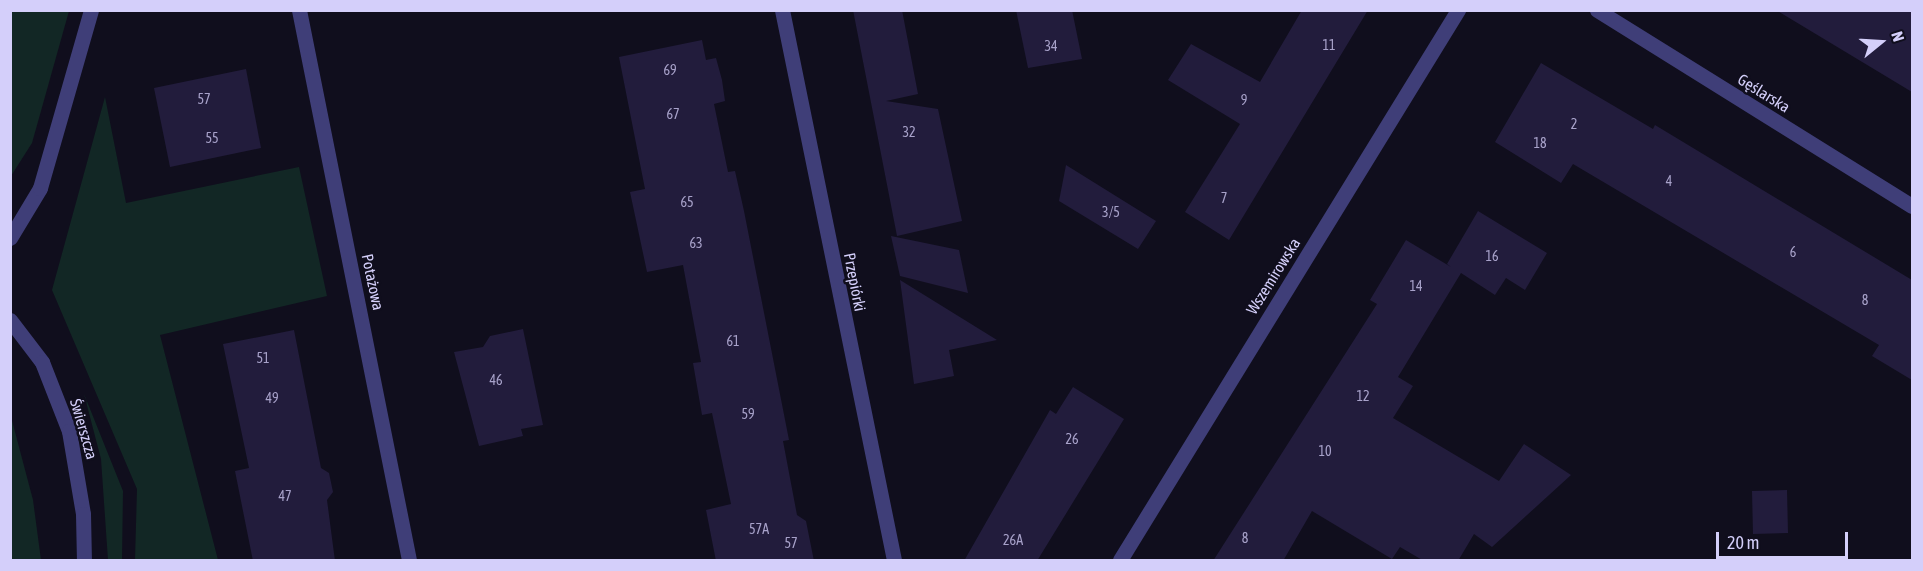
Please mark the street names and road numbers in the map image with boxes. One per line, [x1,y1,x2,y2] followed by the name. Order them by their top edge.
[1734,70,1794,116] street label: Gęślarska
[1242,234,1304,318] street label: Wszemirowska
[840,251,870,313] street label: Przepiórki
[358,252,388,312] street label: Potażowa
[66,396,102,462] street label: Świerszcza

